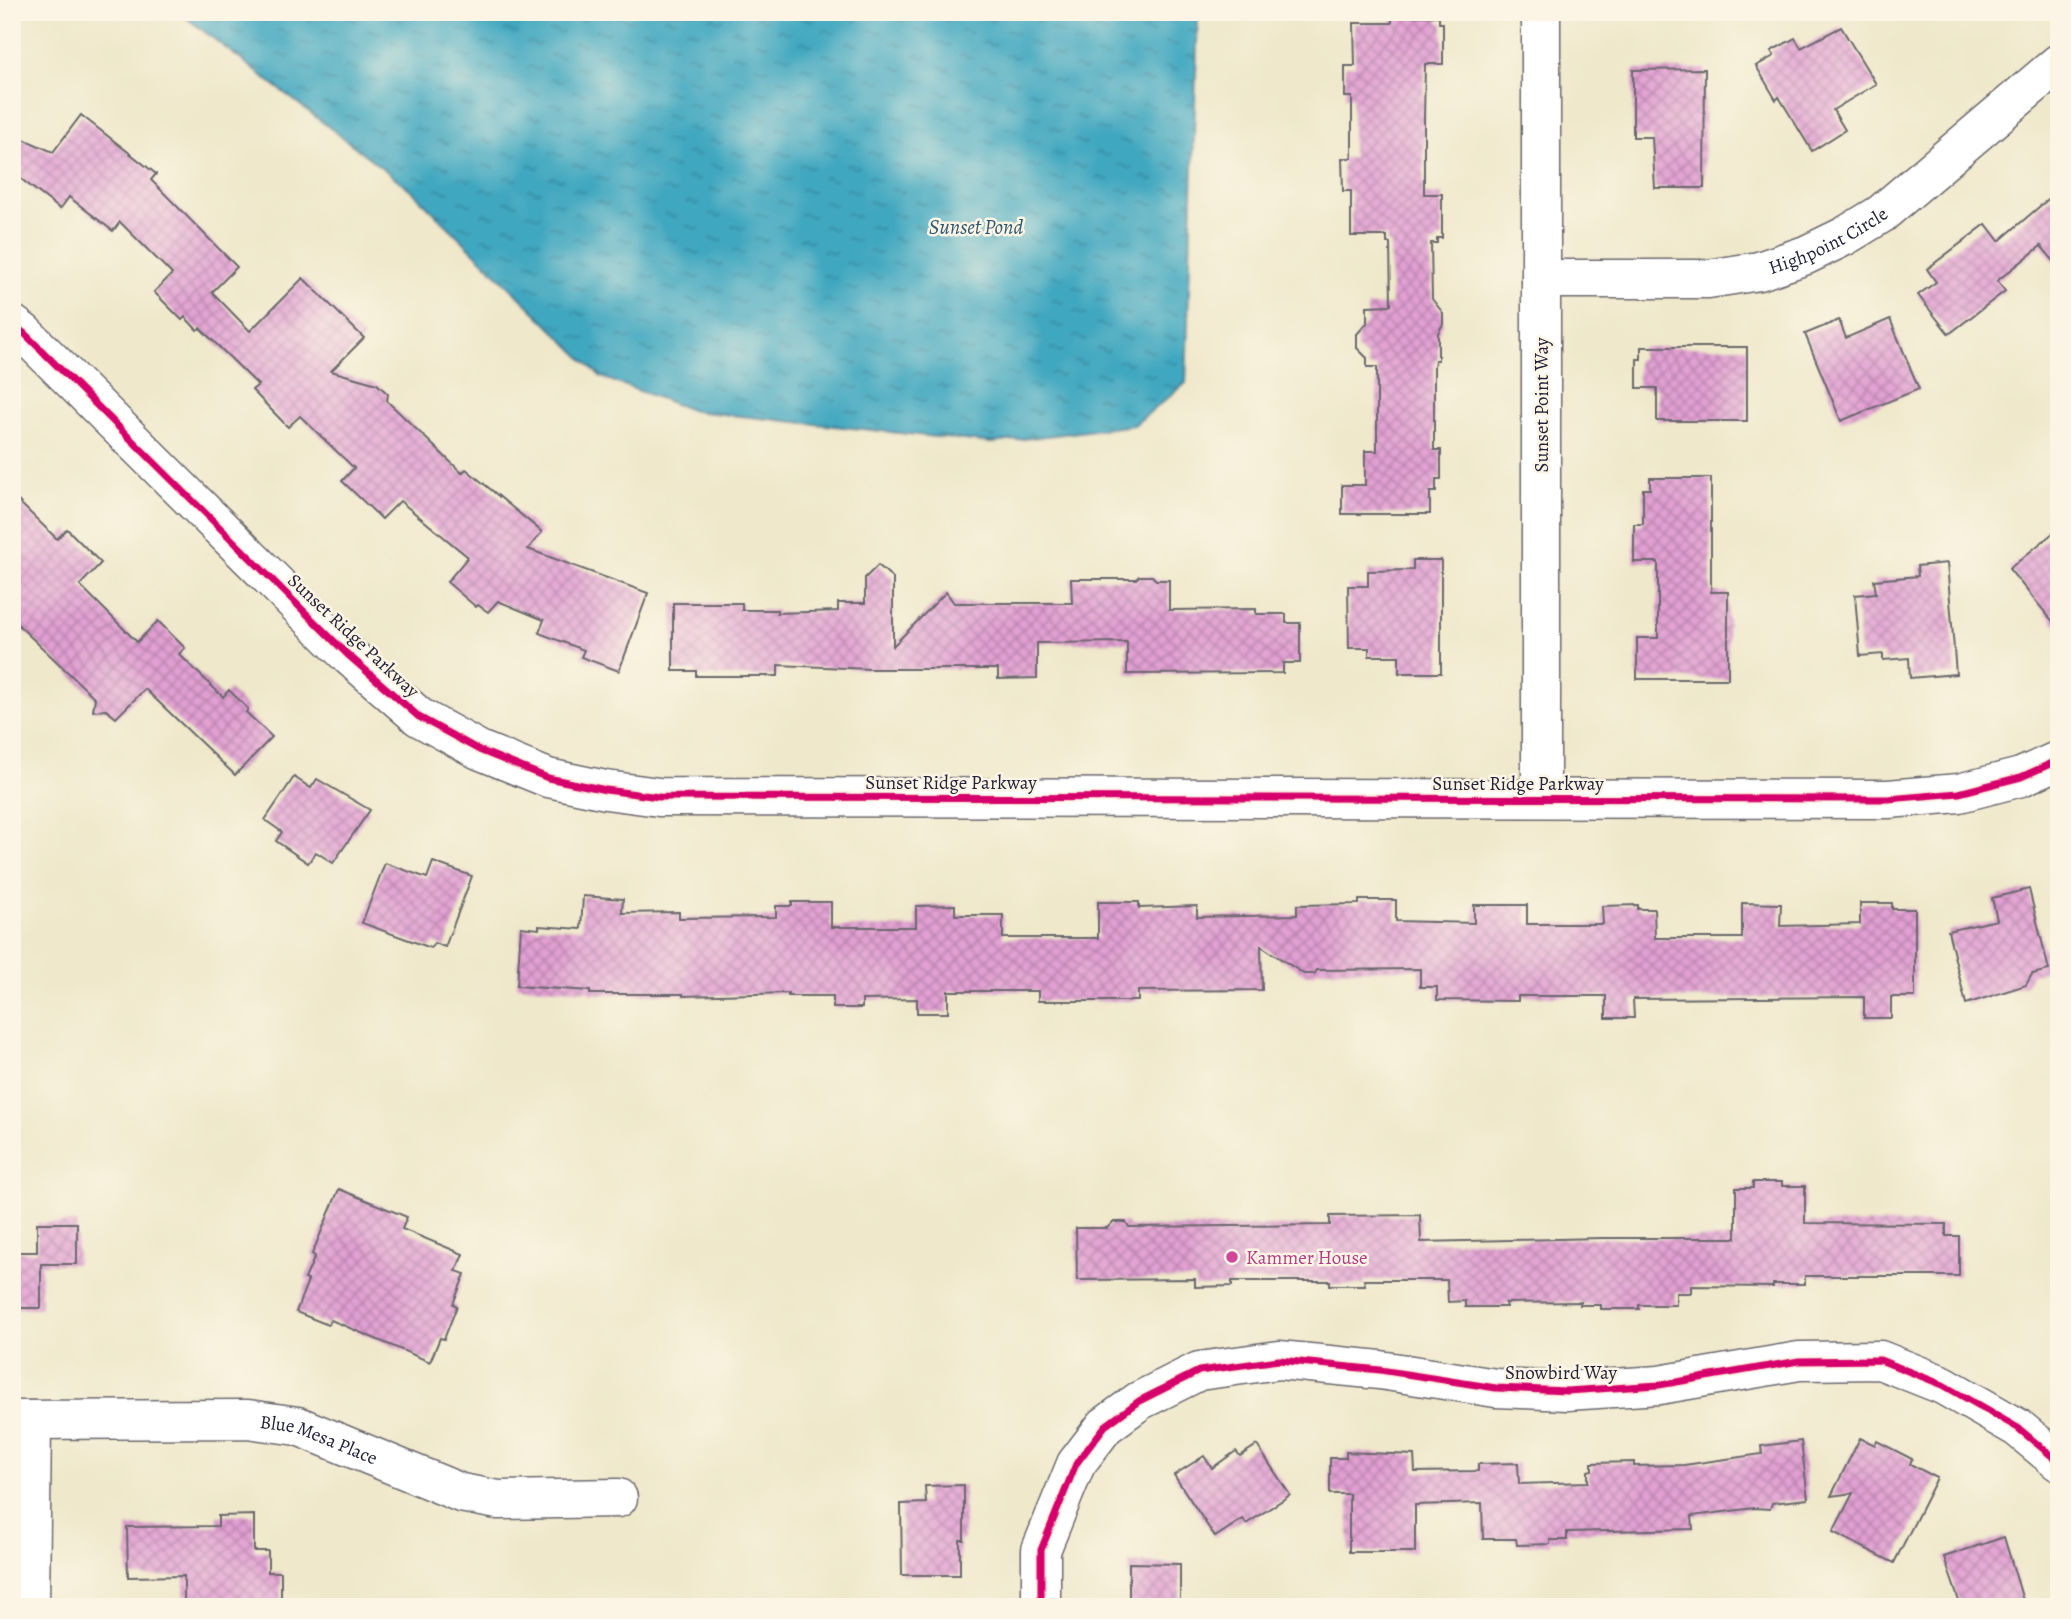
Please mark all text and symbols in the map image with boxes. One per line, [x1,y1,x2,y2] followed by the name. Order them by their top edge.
[1765,202,1894,281] street label: Highpoint Circle
[929,213,1023,241] water label: Sunset Pond
[1529,337,1555,472] street label: Sunset Point Way
[282,568,425,704] street label: Sunset Ridge Parkway
[865,770,1037,796] street label: Sunset Ridge Parkway
[1432,771,1604,797] street label: Sunset Ridge Parkway
[1246,1245,1368,1271] place label: Kammer House
[1224,1249,1240,1265] marker: Kammer House
[1505,1360,1618,1386] street label: Snowbird Way
[258,1409,381,1471] street label: Blue Mesa Place

